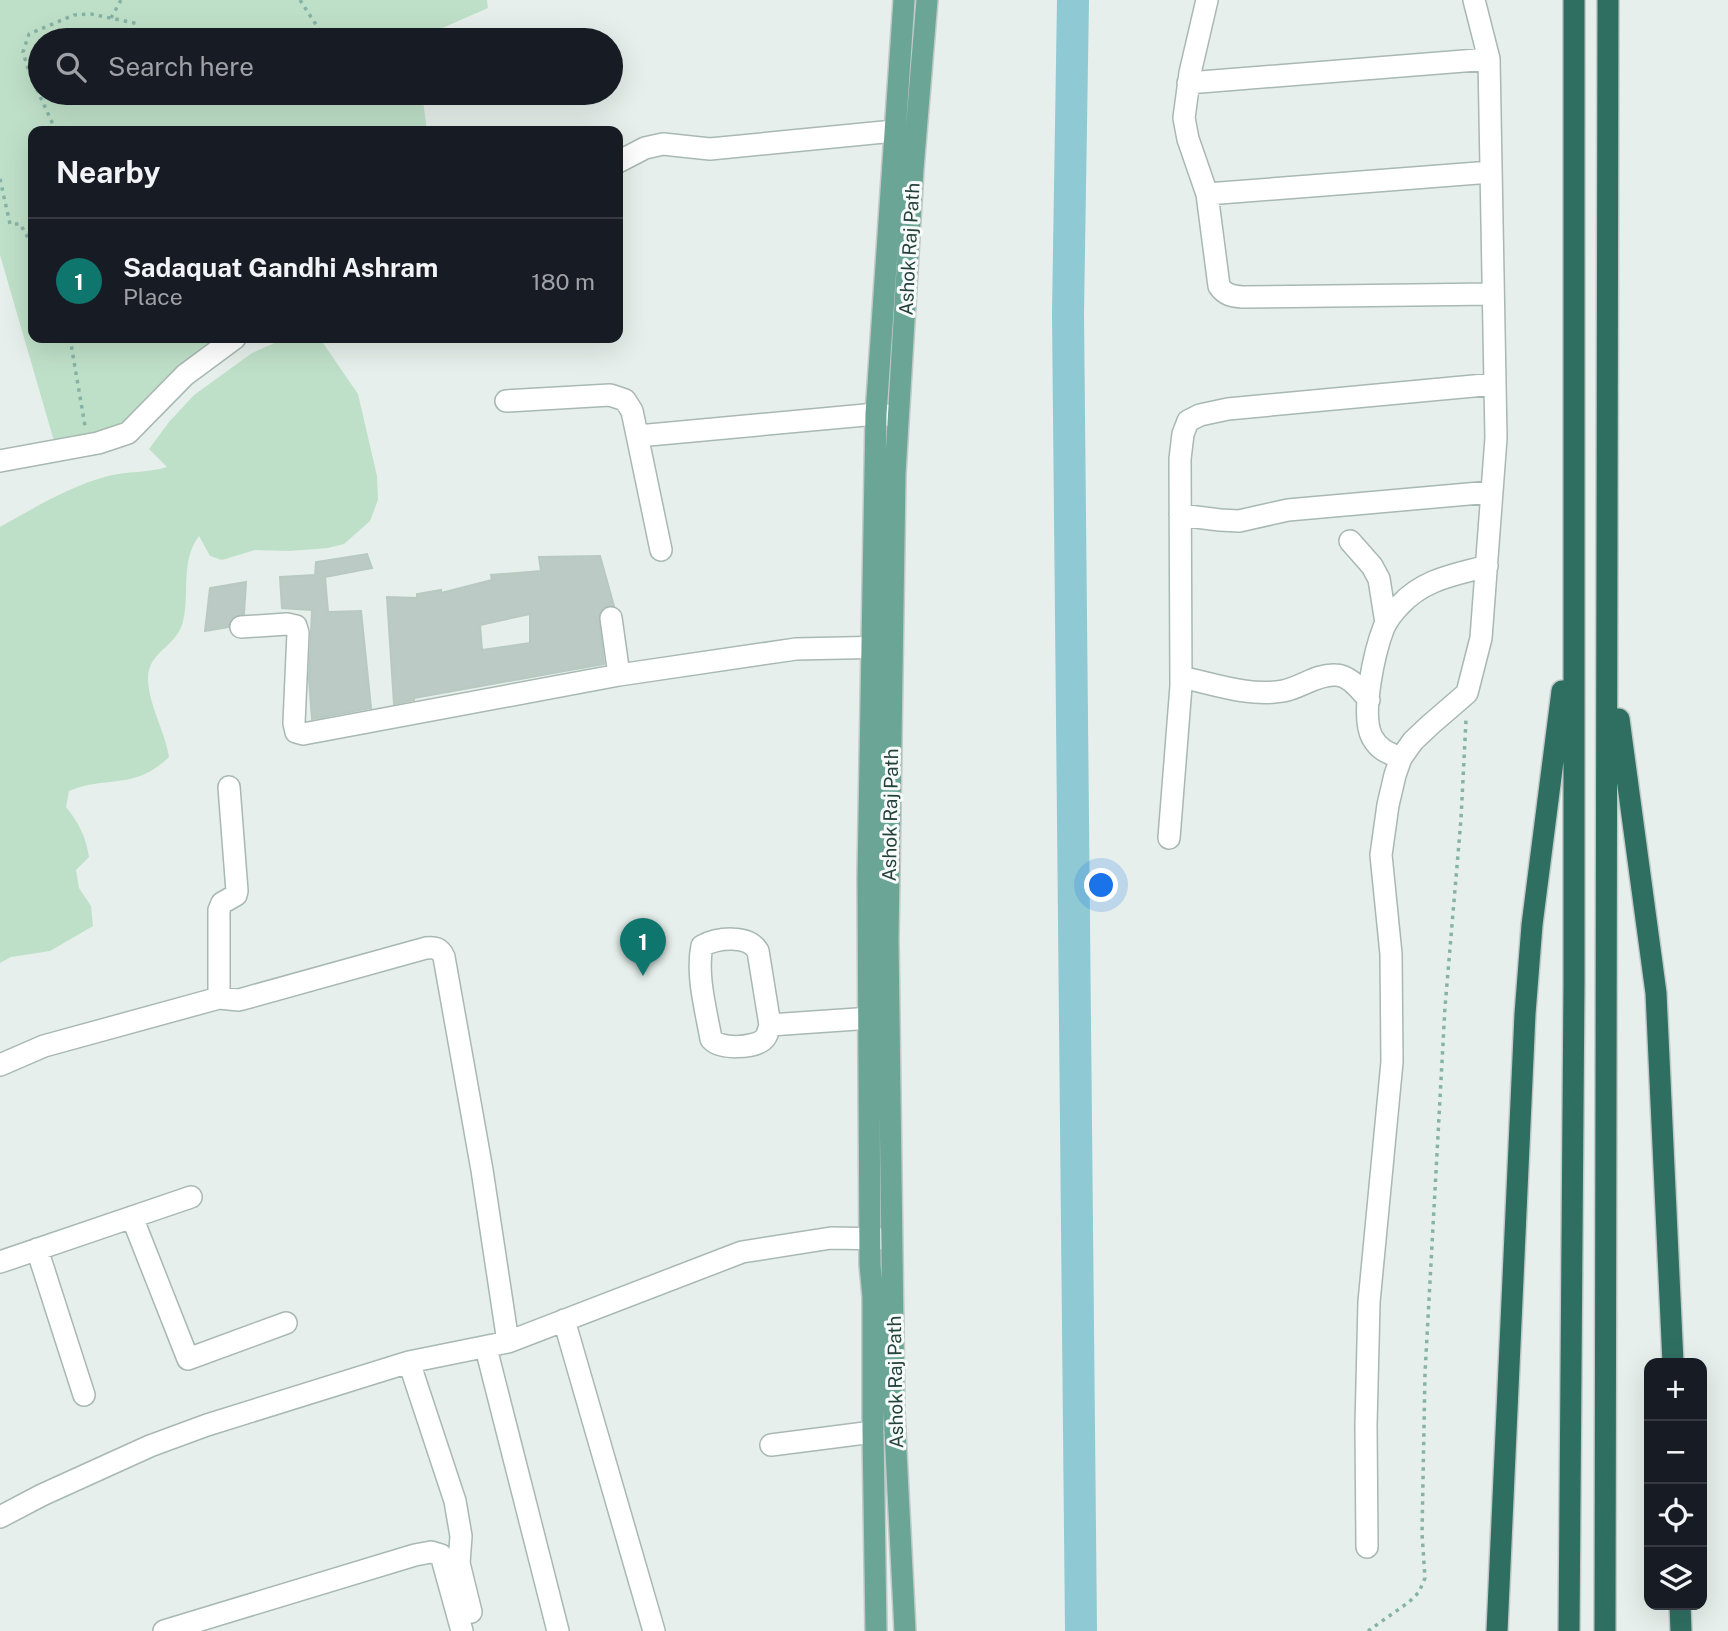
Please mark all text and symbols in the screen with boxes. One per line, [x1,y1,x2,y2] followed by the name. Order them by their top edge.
[28,28,623,105] search box
[52,48,90,86] icon: search
[108,51,254,82] text: Search here
[56,154,160,190] text: Nearby
[895,182,923,316] street label: Ashok Raj Path
[123,252,438,283] text: Sadaquat Gandhi Ashram
[74,268,84,295] text: 1
[531,268,595,295] text: 180 m
[123,283,183,310] text: Place
[878,748,902,882] street label: Ashok Raj Path
[1084,868,1118,902] your location
[620,918,666,976] pin: 1
[883,1315,907,1449] street label: Ashok Raj Path
[1644,1358,1707,1610] map controls
[1644,1358,1707,1421] button: +
[1644,1421,1707,1484] button: −
[1644,1484,1707,1547] button: locate
[1644,1547,1707,1610] button: layers

